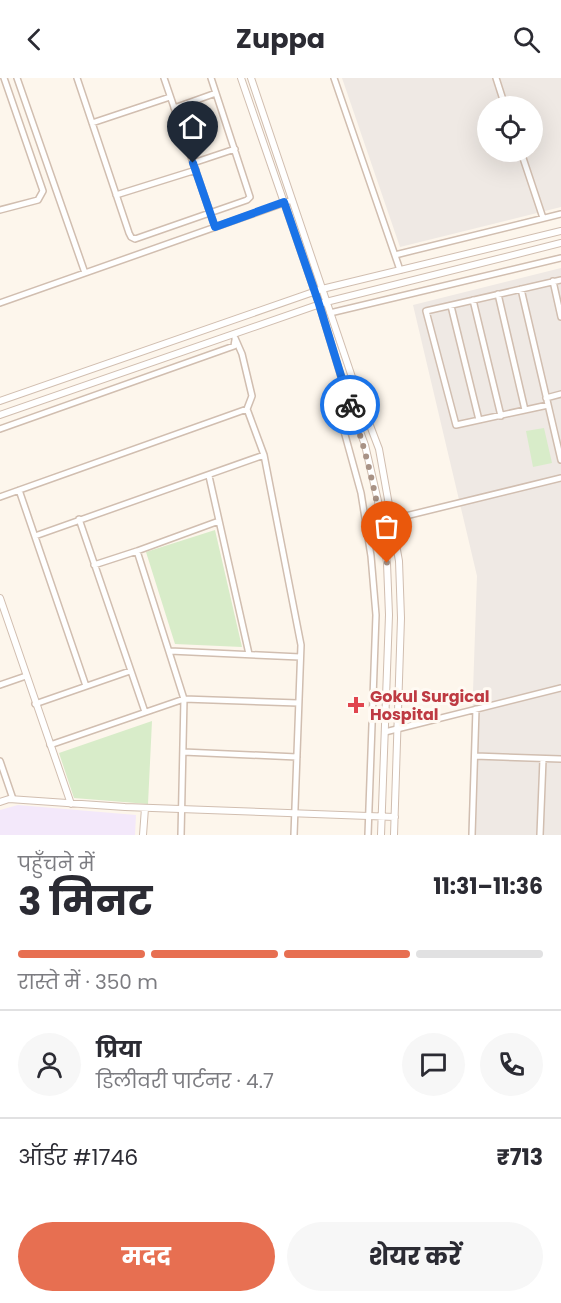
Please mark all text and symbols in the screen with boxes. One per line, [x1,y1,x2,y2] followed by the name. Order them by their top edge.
[236,20,325,57] text: Zuppa
[18,23,51,56] icon: back
[510,23,543,56] icon: search
[477,96,543,162] map controls
[477,96,543,162] button: locate
[167,101,218,163] pin
[176,110,209,143] icon: home
[320,375,380,435] courier
[334,389,367,422] icon: bike
[361,501,412,563] pin
[370,510,403,543] icon: bag
[370,685,490,726] place label: Gokul Surgical Hospital
[347,696,365,714] marker: Gokul Surgical Hospital
[18,850,94,878] text: पहुँचने में
[433,871,543,902] text: 11:31–11:36
[18,874,152,929] text: 3 मिनट
[18,968,158,996] text: रास्ते में · 350 m
[18,1033,81,1096] button: person
[402,1033,465,1096] button: chat
[480,1033,543,1096] button: phone
[96,1034,142,1065] text: प्रिया
[96,1067,274,1095] text: डिलीवरी पार्टनर · 4.7
[18,1142,138,1173] text: ऑर्डर #1746
[496,1142,543,1173] text: ₹713
[18,1222,275,1291] button: मदद
[287,1222,543,1291] button: शेयर करें

